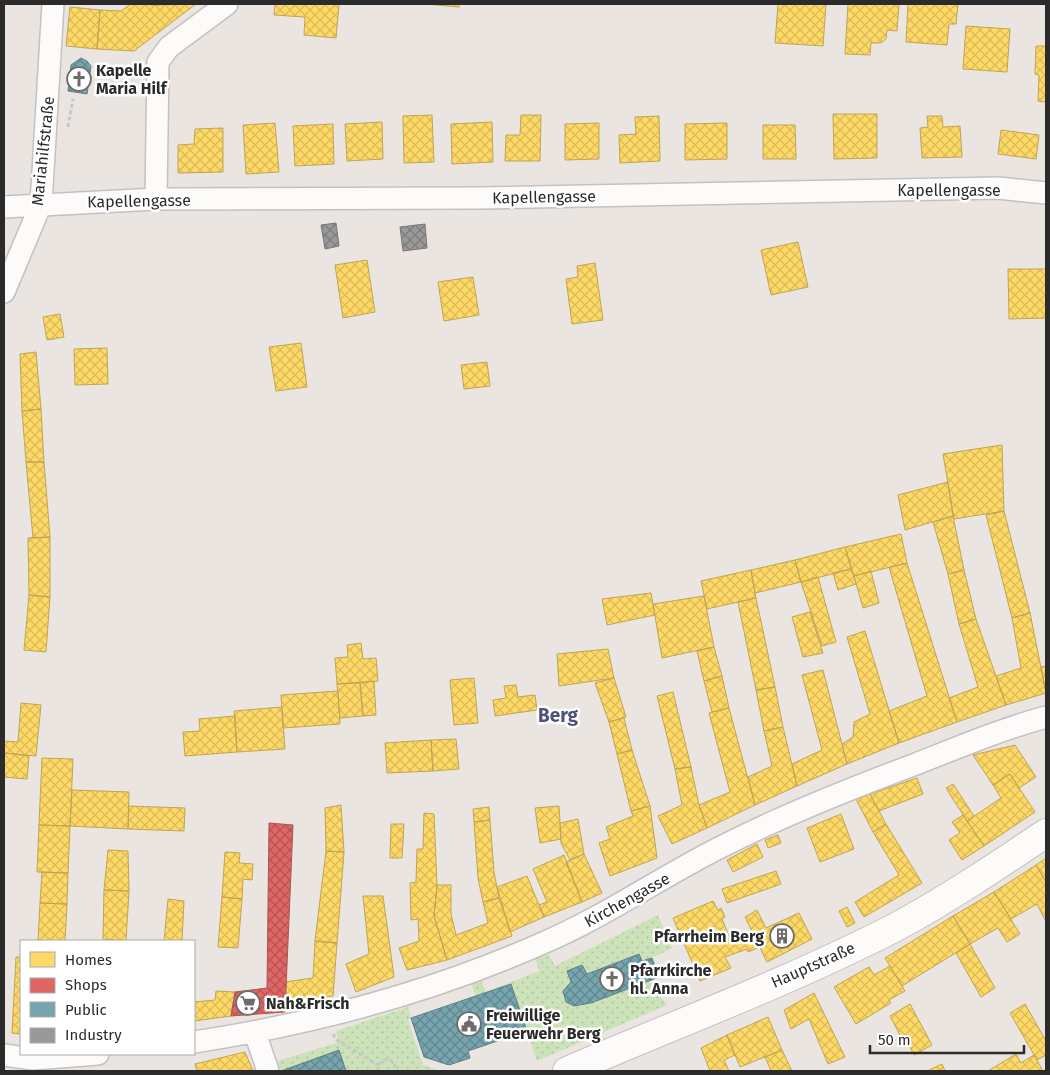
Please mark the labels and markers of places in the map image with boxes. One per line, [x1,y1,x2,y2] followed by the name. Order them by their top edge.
[96,61,168,98] place label: Kapelle Maria Hilf
[66,66,92,92] church icon: Kapelle Maria Hilf
[769,923,795,949] building icon: Pfarrheim Berg
[654,927,764,946] place label: Pfarrheim Berg
[630,961,712,998] place label: Pfarrkirche hl. Anna
[599,966,625,992] church icon: Pfarrkirche hl. Anna
[235,990,261,1016] supermarket icon: Nah&Frisch
[266,994,350,1013] place label: Nah&Frisch
[486,1006,601,1043] place label: Freiwillige Feuerwehr Berg
[456,1011,482,1037] public building icon: Freiwillige Feuerwehr Berg

